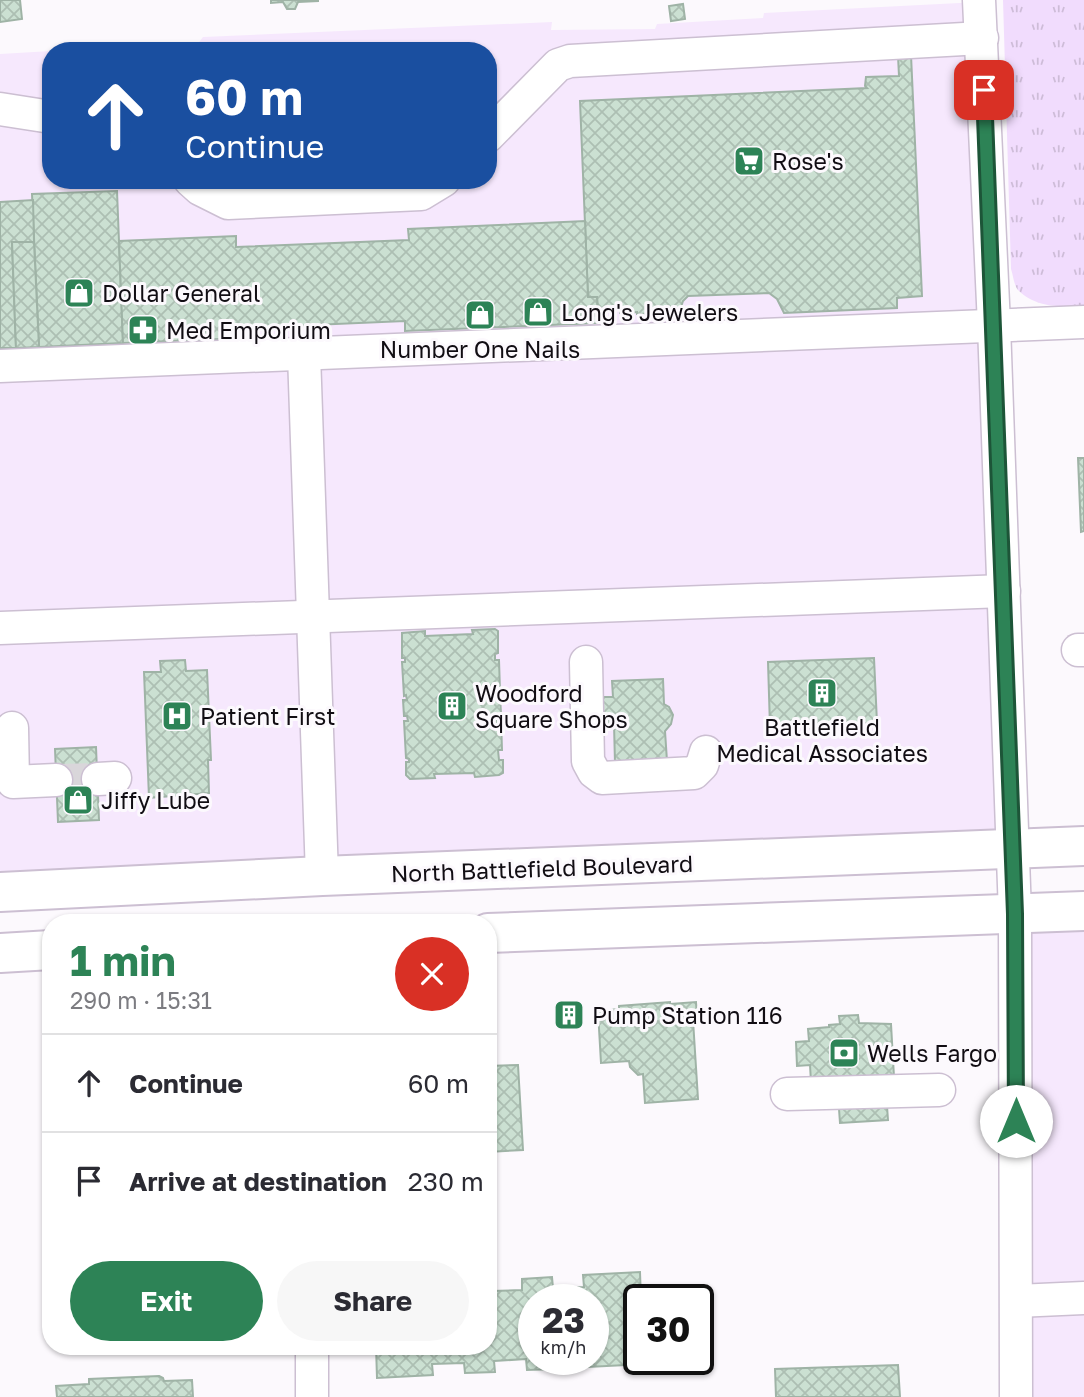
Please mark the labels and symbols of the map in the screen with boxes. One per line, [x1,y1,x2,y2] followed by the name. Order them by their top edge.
[954,60,1014,120] pin
[732,144,766,178] supermarket icon: Rose's
[772,147,844,175] place label: Rose's
[62,276,96,310] shop icon: Dollar General
[102,279,260,307] place label: Dollar General
[521,295,555,329] shop icon: Long's Jewelers
[463,298,497,332] shop icon: Number One Nails
[561,298,738,326] place label: Long's Jewelers
[126,313,160,347] pharmacy icon: Med Emporium
[166,316,331,344] place label: Med Emporium
[380,335,580,363] place label: Number One Nails
[805,676,839,710] building icon: Battlefield Medical Associates
[475,679,628,733] place label: Woodford Square Shops
[435,689,469,723] building icon: Woodford Square Shops
[160,699,194,733] hospital icon: Patient First
[200,702,335,730] place label: Patient First
[716,713,928,767] place label: Battlefield Medical Associates
[61,783,95,817] shop icon: Jiffy Lube
[101,786,210,814] place label: Jiffy Lube
[390,849,694,887] street label: North Battlefield Boulevard
[552,998,586,1032] building icon: Pump Station 116
[592,1001,783,1029] place label: Pump Station 116
[827,1036,861,1070] bank icon: Wells Fargo
[867,1039,997,1067] place label: Wells Fargo
[979,1084,1053,1158] position arrow
[623,1284,714,1375] speed limit sign: 30

